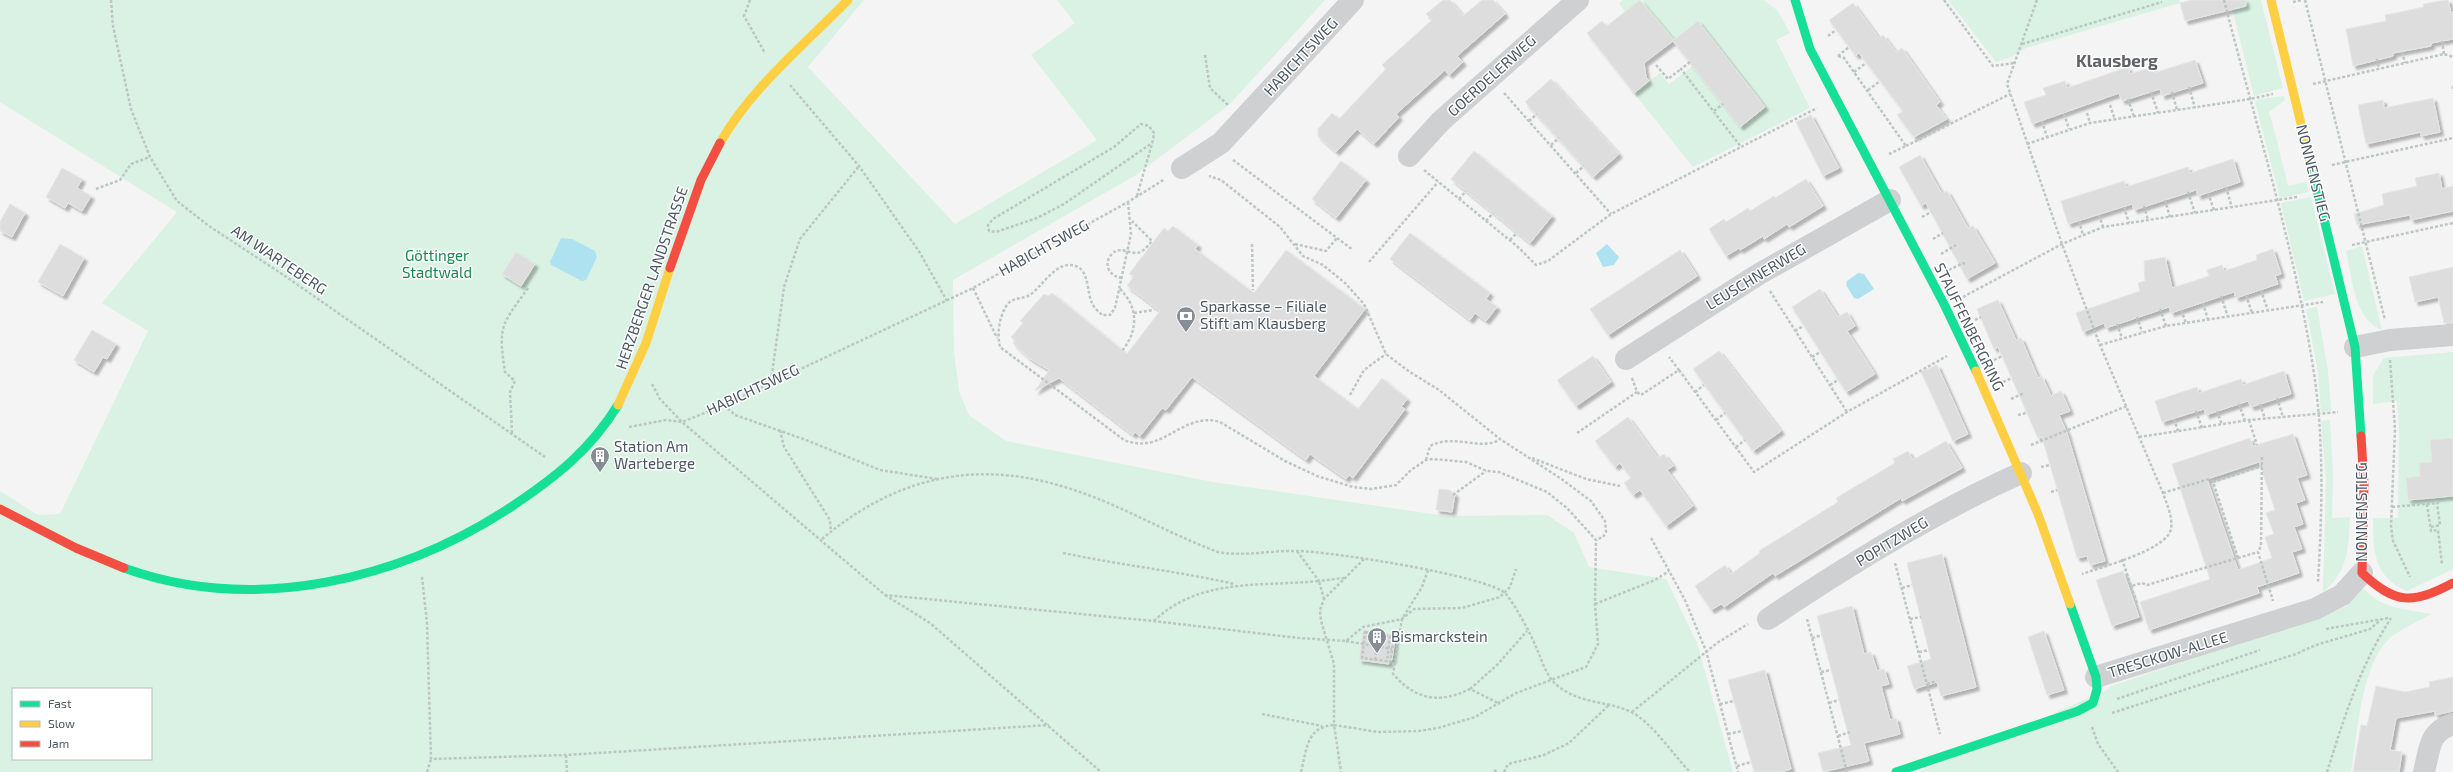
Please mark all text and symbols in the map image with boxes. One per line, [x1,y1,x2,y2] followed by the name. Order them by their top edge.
[1260,14,1341,99] street label: HABICHTSWEG
[1443,31,1539,120] street label: GOERDELERWEG
[2076,50,2158,70] district label: Klausberg
[2293,122,2335,223] street label: NONNENSTIEG
[611,184,691,371] street label: HERZBERGER LANDSTRASSE
[995,215,1092,279] street label: HABICHTSWEG
[228,221,331,298] street label: AM WARTEBERG
[1702,239,1809,313] street label: LEUSCHNERWEG
[402,246,472,281] park label: Göttinger Stadtwald
[1931,260,2009,394] street label: STAUFFENBERGRING
[1200,297,1327,332] place label: Sparkasse – Filiale Stift am Klausberg
[1175,305,1197,333] bank icon: Sparkasse – Filiale Stift am Klausberg
[703,360,802,418] street label: HABICHTSWEG
[614,437,695,472] place label: Station Am Warteberge
[589,445,611,473] building icon: Station Am Warteberge
[2352,462,2370,562] street label: NONNENSTIEG
[1852,513,1931,570] street label: POPITZWEG
[1366,626,1388,654] building icon: Bismarckstein
[1391,627,1488,645] place label: Bismarckstein
[2106,627,2230,681] street label: TRESCKOW-ALLEE
[12,688,152,760] legend
[48,696,72,710] text: Fast
[48,716,75,730] text: Slow
[48,736,69,750] text: Jam

